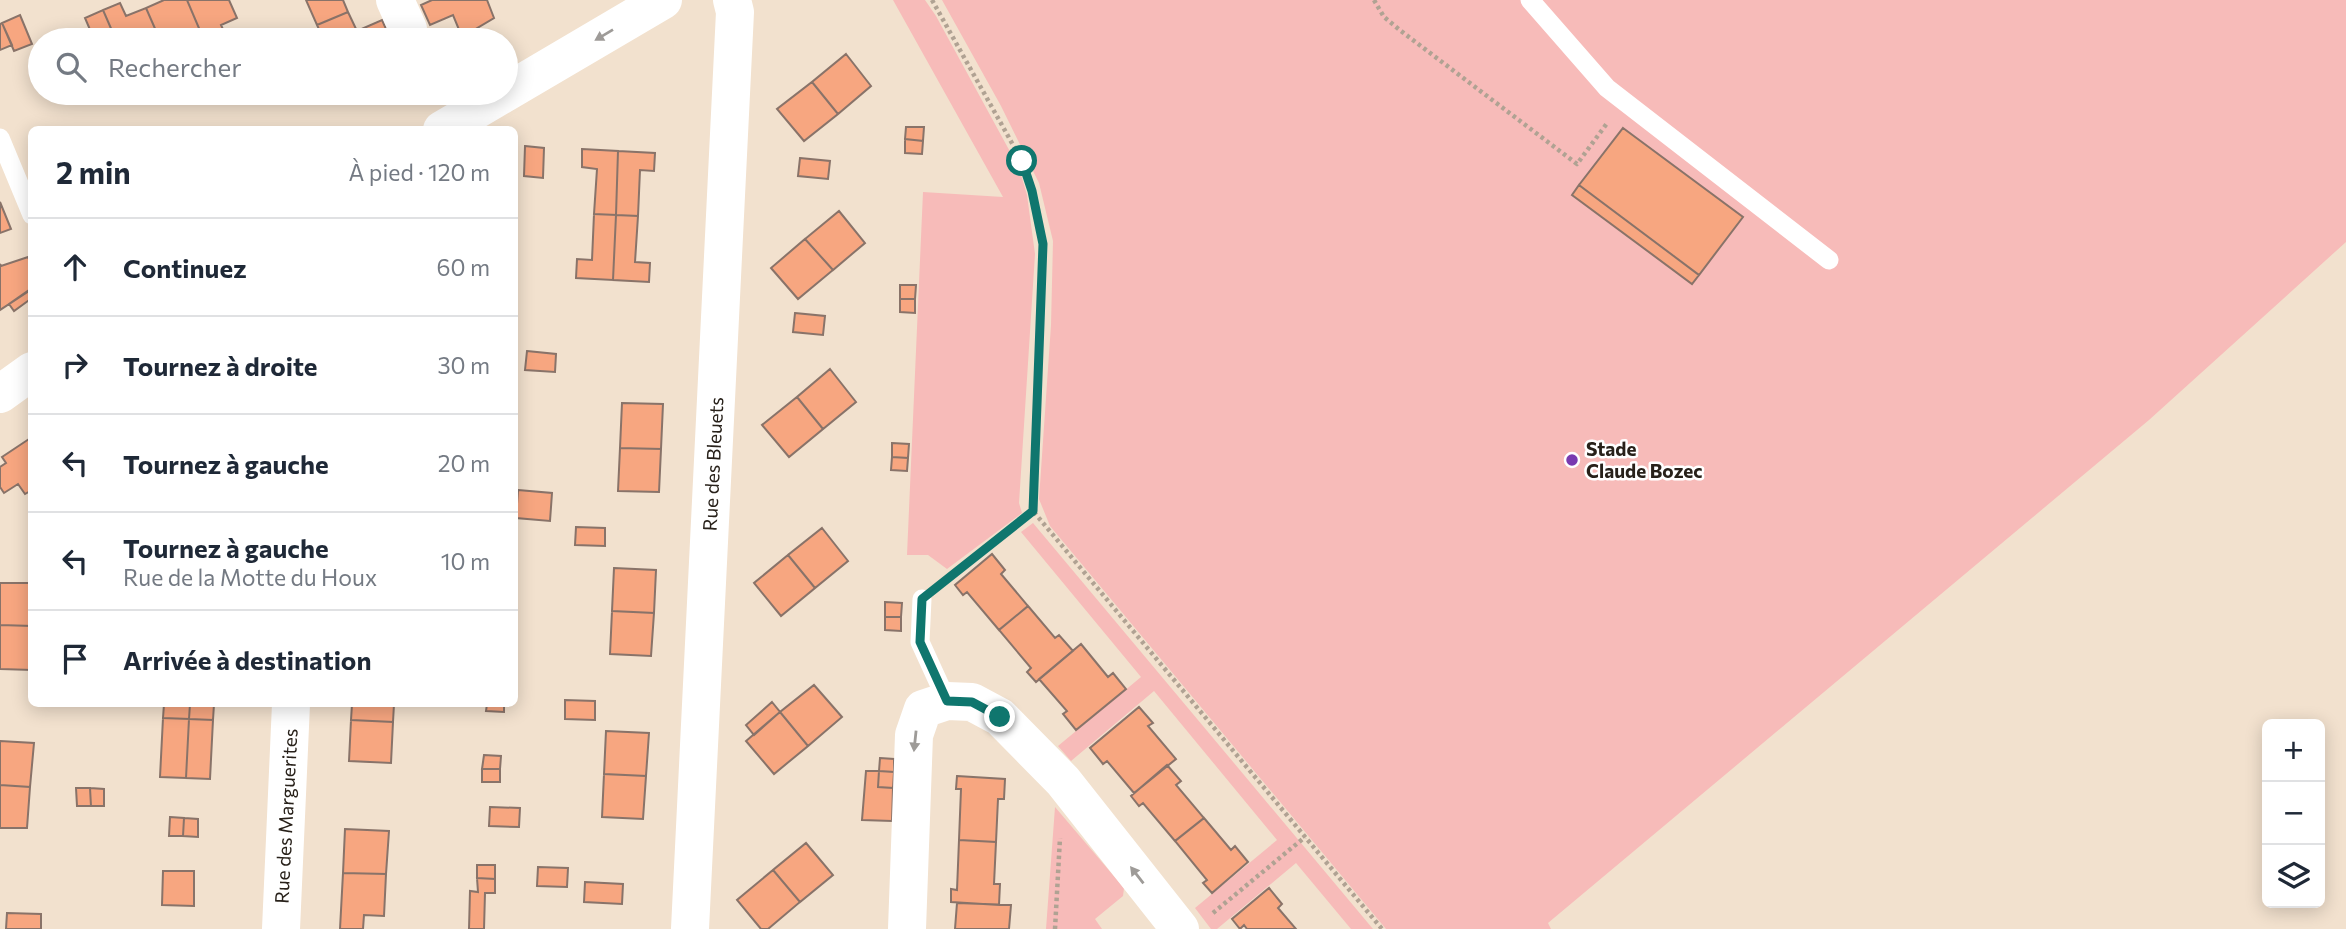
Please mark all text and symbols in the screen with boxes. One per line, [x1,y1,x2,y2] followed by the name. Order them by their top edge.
[28,28,518,105] search box
[594,29,613,41] one-way arrow
[52,48,90,86] icon: search
[108,51,242,82] text: Rechercher
[1006,145,1037,176] route start
[56,153,131,190] text: 2 min
[349,158,490,186] text: À pied · 120 m
[56,248,94,286] icon: ahead
[123,252,247,283] text: Continuez
[437,253,490,281] text: 60 m
[56,346,94,384] icon: right
[123,350,318,381] text: Tournez à droite
[437,351,490,379] text: 30 m
[698,396,727,532] street label: Rue des Bleuets
[1586,437,1703,482] place label: Stade Claude Bozec
[56,444,94,482] icon: left
[123,448,329,479] text: Tournez à gauche
[438,449,490,477] text: 20 m
[1564,452,1580,468] marker: Stade Claude Bozec
[123,532,329,563] text: Tournez à gauche
[56,542,94,580] icon: left
[441,547,490,575] text: 10 m
[123,563,377,591] text: Rue de la Motte du Houx
[56,640,94,678] icon: arrive
[123,644,371,675] text: Arrivée à destination
[984,701,1015,732] route end
[2262,719,2325,908] map controls
[2262,719,2325,782] button: +
[269,728,302,904] street label: Rue des Marguerites
[909,730,920,752] one-way arrow
[2262,782,2325,845] button: −
[2262,845,2325,908] button: layers
[1130,867,1145,885] one-way arrow

